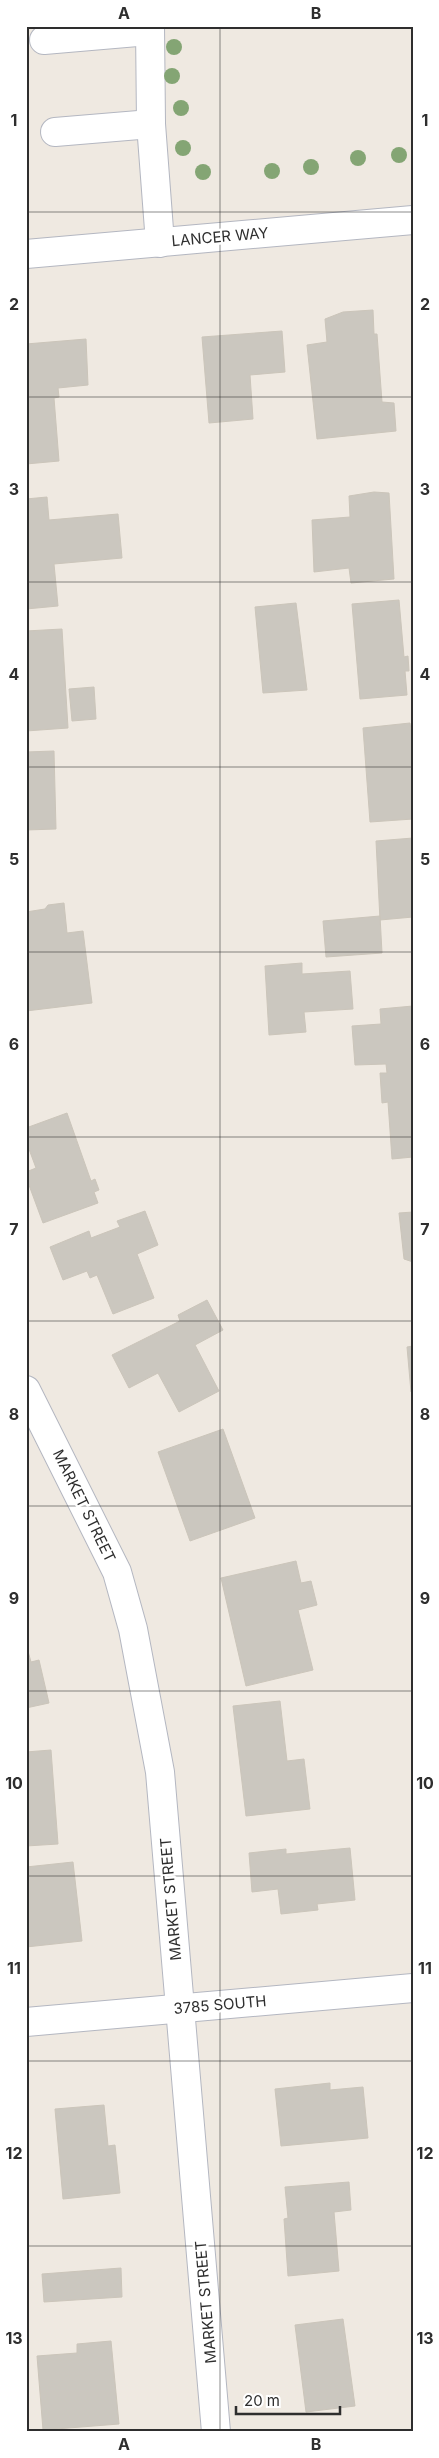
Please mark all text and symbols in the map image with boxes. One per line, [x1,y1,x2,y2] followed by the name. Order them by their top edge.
[118,3,130,23] text: A
[311,3,321,23] text: B
[11,110,17,130] text: 1
[422,110,428,130] text: 1
[171,223,269,250] street label: LANCER WAY
[9,294,19,314] text: 2
[420,294,430,314] text: 2
[9,479,19,499] text: 3
[420,479,430,499] text: 3
[9,664,20,684] text: 4
[420,664,431,684] text: 4
[9,849,19,869] text: 5
[420,849,430,869] text: 5
[9,1034,19,1054] text: 6
[420,1034,430,1054] text: 6
[9,1219,19,1239] text: 7
[420,1219,430,1239] text: 7
[9,1404,19,1424] text: 8
[420,1404,430,1424] text: 8
[49,1446,120,1565] street label: MARKET STREET
[9,1588,19,1608] text: 9
[420,1588,430,1608] text: 9
[5,1773,23,1793] text: 10
[416,1773,434,1793] text: 10
[156,1837,185,1961] street label: MARKET STREET
[7,1958,21,1978] text: 11
[418,1958,432,1978] text: 11
[173,1991,267,2018] street label: 3785 SOUTH
[6,2143,22,2163] text: 12
[417,2143,433,2163] text: 12
[191,2240,220,2364] street label: MARKET STREET
[5,2328,23,2348] text: 13
[416,2328,434,2348] text: 13
[236,2383,340,2415] scale bar
[244,2391,280,2410] text: 20 m
[118,2434,130,2454] text: A
[311,2434,321,2454] text: B

